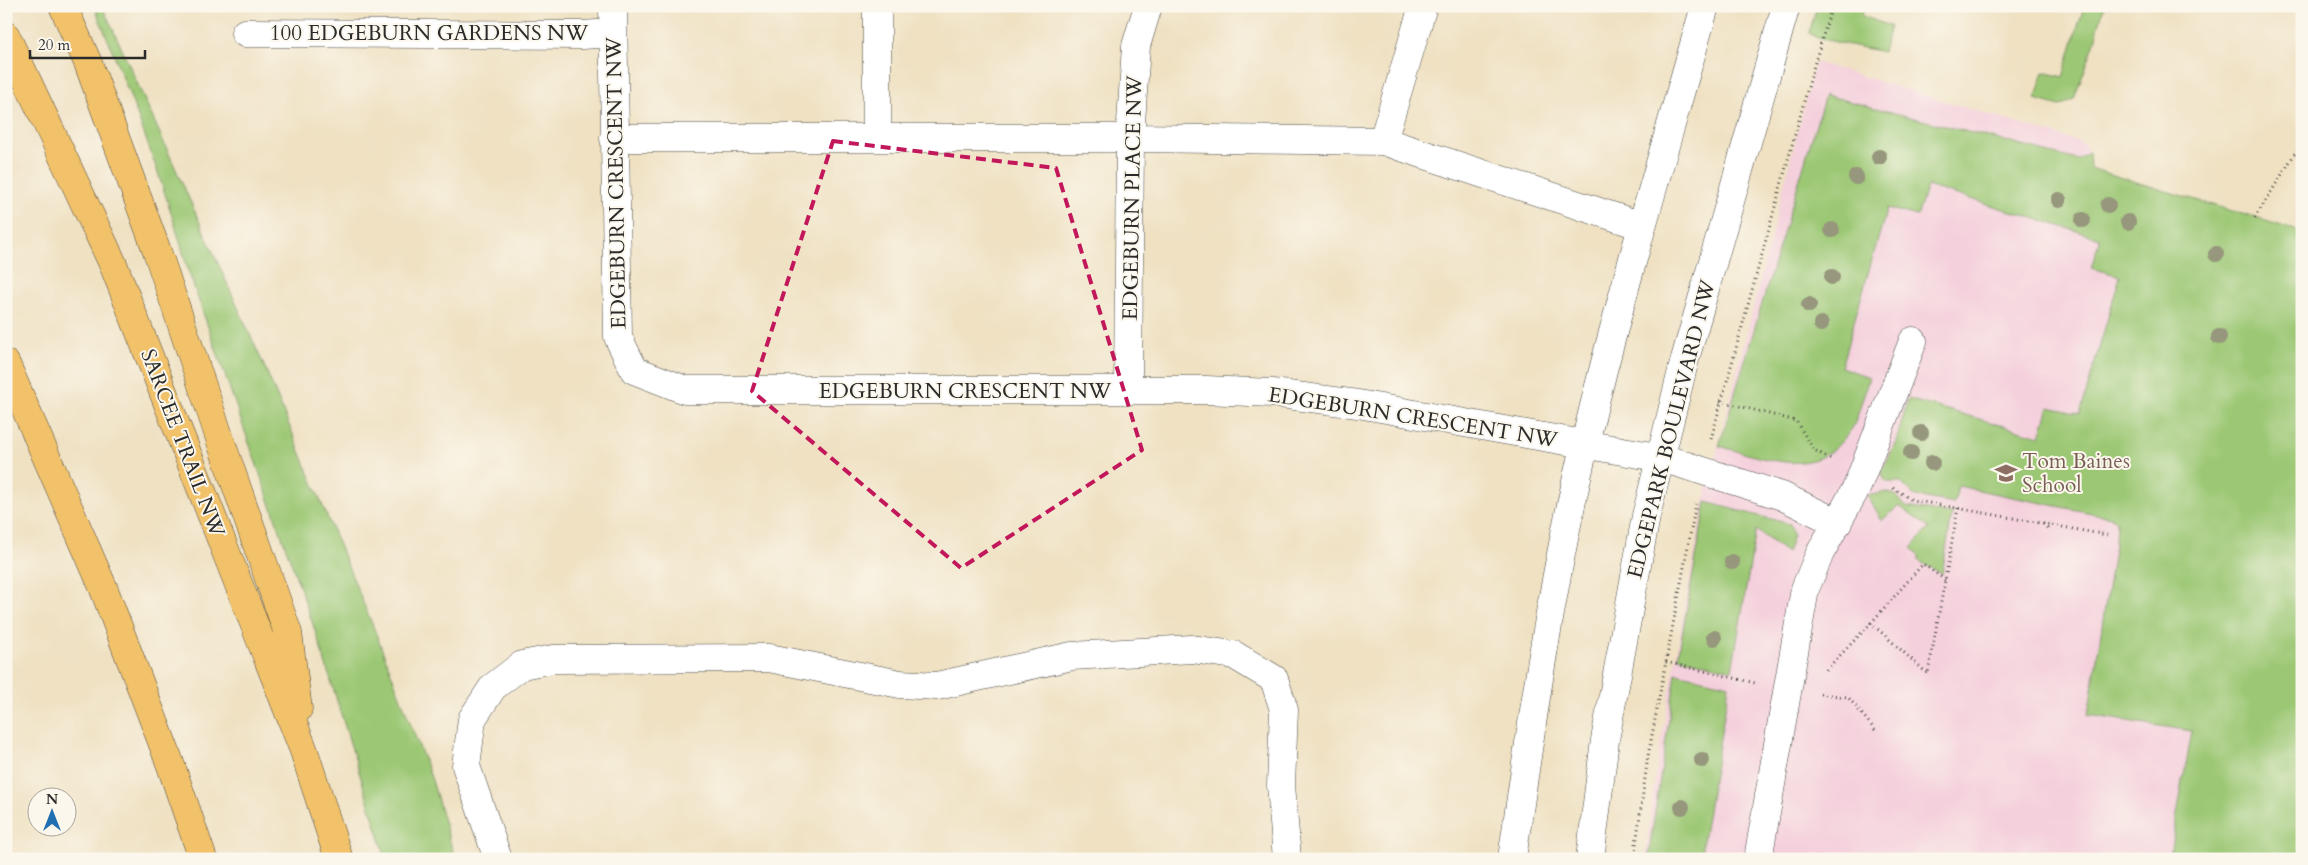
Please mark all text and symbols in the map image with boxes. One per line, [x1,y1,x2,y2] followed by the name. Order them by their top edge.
[270,19,589,48] street label: 100 EDGEBURN GARDENS NW
[30,28,145,60] scale bar
[38,35,70,55] text: 20 m
[599,36,634,329] street label: EDGEBURN CRESCENT NW
[1116,74,1149,321] street label: EDGEBURN PLACE NW
[1620,276,1723,581] street label: EDGEPARK BOULEVARD NW
[133,345,232,542] street label: SARCEE TRAIL NW
[819,377,1112,406] street label: EDGEBURN CRESCENT NW
[1266,380,1560,455] street label: EDGEBURN CRESCENT NW
[2022,447,2130,500] place label: Tom Baines School
[1993,460,2019,486] school or university icon: Tom Baines School
[28,788,78,838] north arrow
[46,790,58,809] text: N

